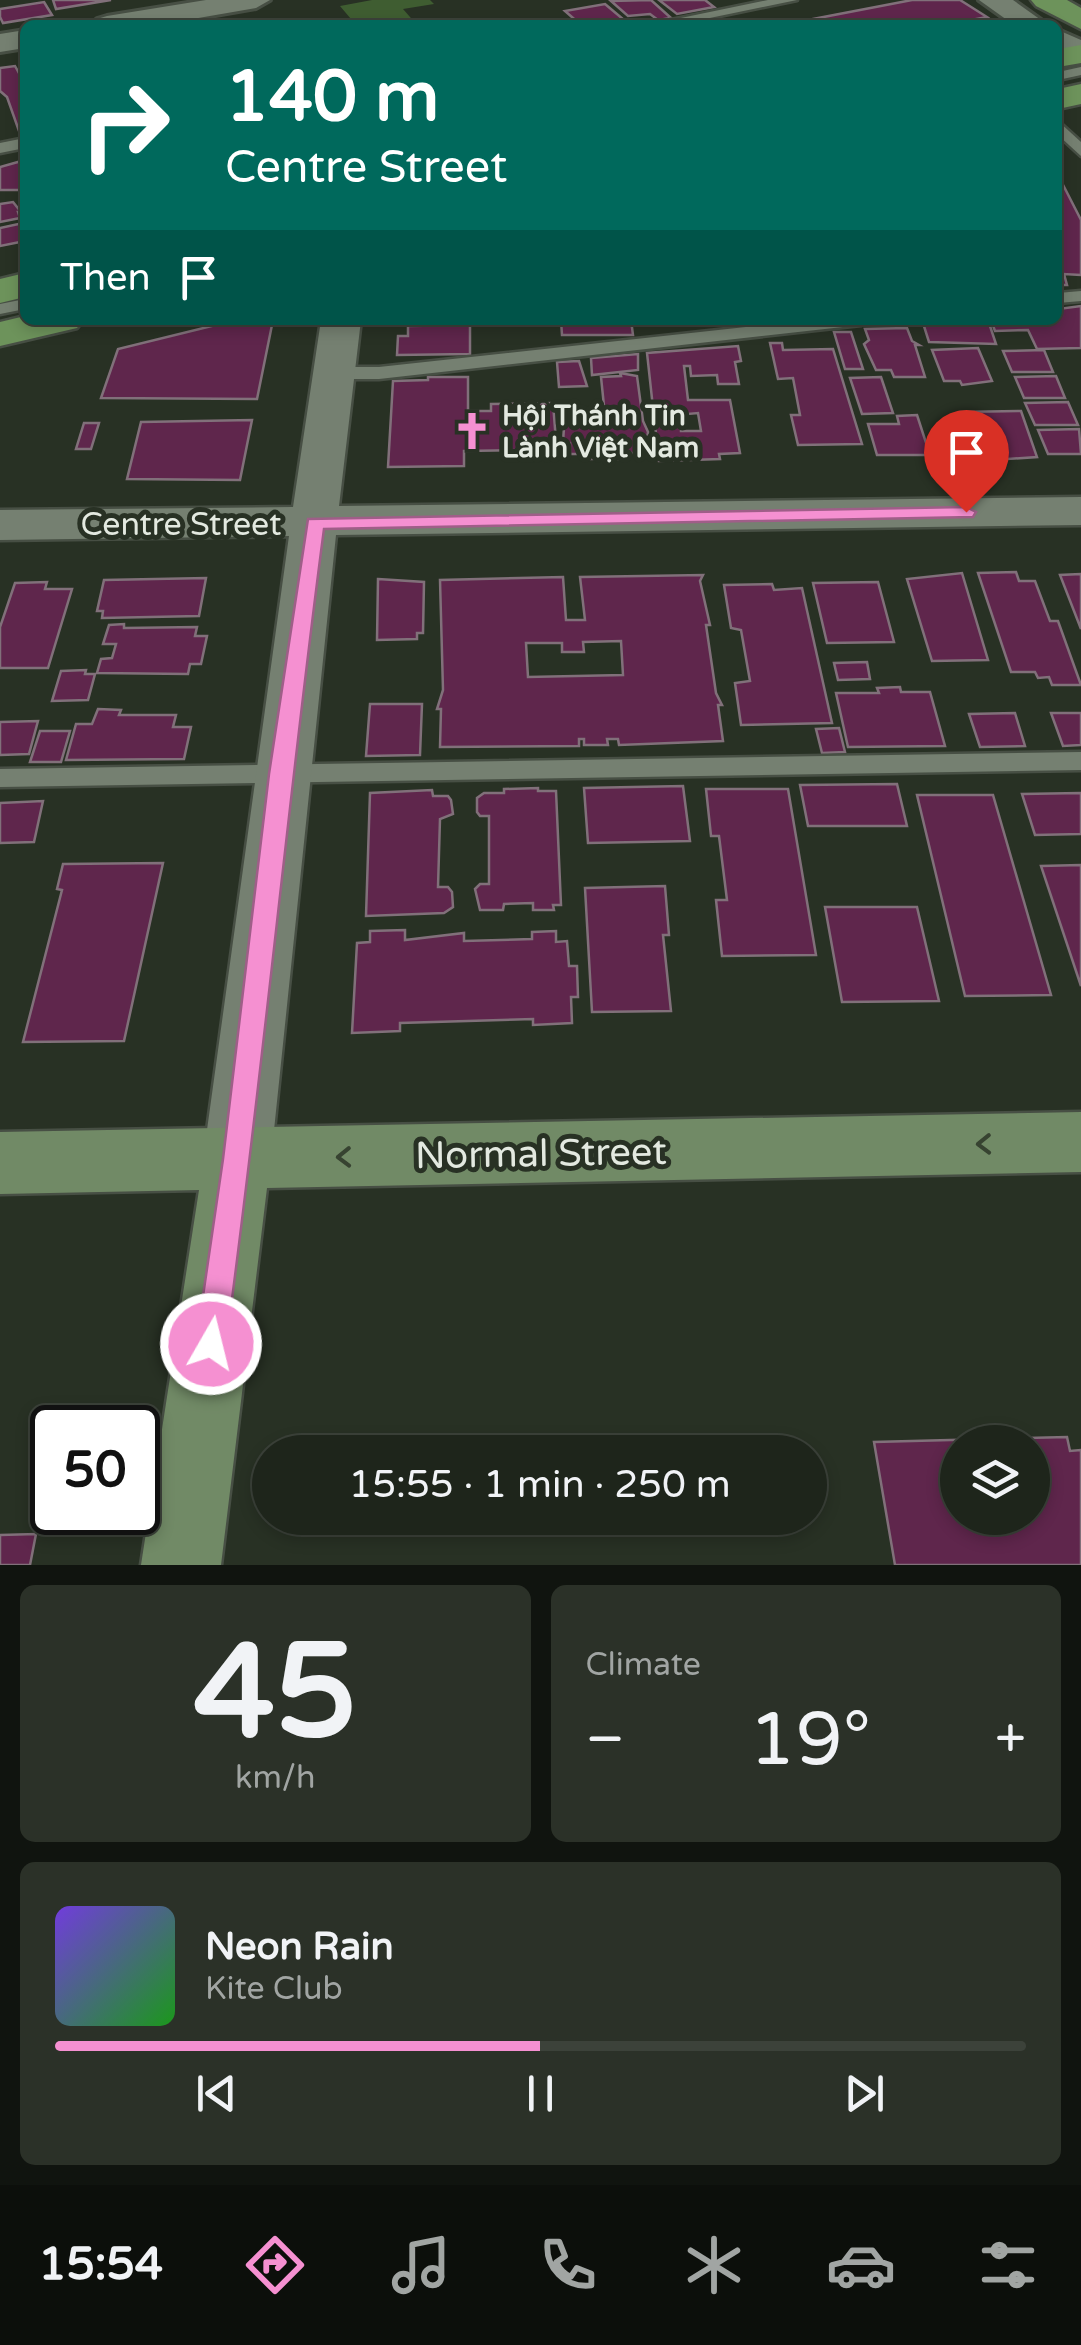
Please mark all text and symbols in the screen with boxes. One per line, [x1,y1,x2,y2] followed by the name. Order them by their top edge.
[225,56,439,140] text: 140 m
[60,60,190,190] icon: right
[225,141,507,195] text: Centre Street
[171,250,226,305] icon: arrive
[60,255,151,301] text: Then
[502,399,699,465] place label: Hội Thánh Tin Lành Việt Nam
[451,410,493,452] church icon: Hội Thánh Tin Lành Việt Nam
[924,410,1009,513] pin
[939,425,994,480] icon: arrive
[81,506,281,544] street label: Centre Street
[415,1129,667,1179] street label: Normal Street
[975,1133,990,1155] one-way arrow
[335,1146,350,1168] one-way arrow
[159,1292,263,1396] position arrow
[30,1405,160,1535] speed limit sign: 50
[940,1425,1050,1535] map controls
[940,1425,1050,1535] button: layers
[348,1462,731,1508] text: 15:55 · 1 min · 250 m
[194,1616,357,1772] text: 45
[586,1646,701,1684] text: Climate
[749,1695,871,1785] text: 19°
[586,1707,625,1773] text: −
[995,1707,1026,1773] text: +
[235,1759,315,1797] text: km/h
[205,1924,394,1970] text: Neon Rain
[205,1970,343,2008] text: Kite Club
[189,2066,244,2121] icon: previous
[513,2066,568,2121] icon: pause
[837,2066,892,2121] icon: next
[240,2230,310,2300] icon: directions
[386,2230,456,2300] icon: music
[533,2230,603,2300] icon: phone
[679,2230,749,2300] icon: climate
[826,2230,896,2300] icon: car
[973,2230,1043,2300] icon: filters
[38,2238,163,2292] text: 15:54

